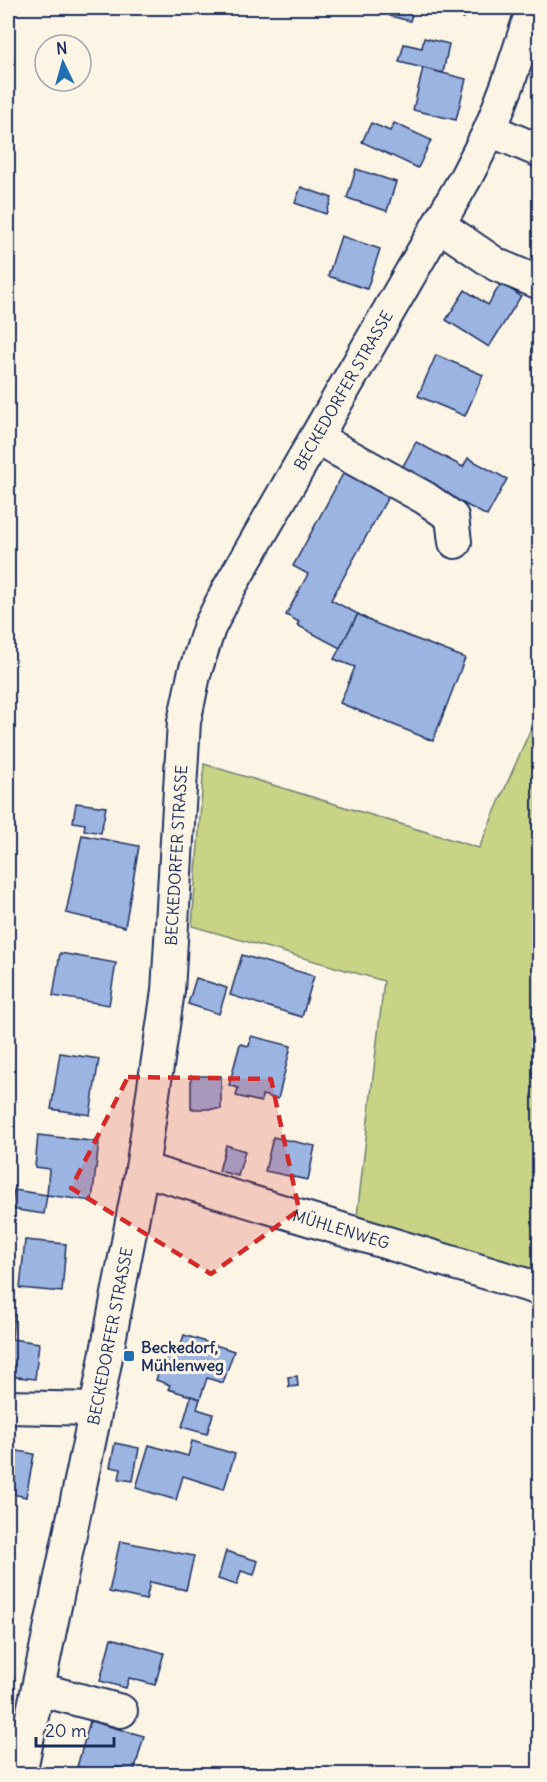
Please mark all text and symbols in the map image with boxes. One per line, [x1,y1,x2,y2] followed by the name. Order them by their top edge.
[33,33,93,93] north arrow
[55,38,68,59] text: N
[289,307,397,474] street label: BECKEDORFER STRASSE
[161,764,191,946] street label: BECKEDORFER STRASSE
[290,1205,392,1253] street label: MÜHLENWEG
[83,1245,137,1427] street label: BECKEDORFER STRASSE
[141,1337,224,1376] place label: Beckedorf, Mühlenweg
[122,1349,136,1363] marker: Beckedorf, Mühlenweg
[36,1710,114,1748] scale bar
[45,1719,87,1742] text: 20 m

